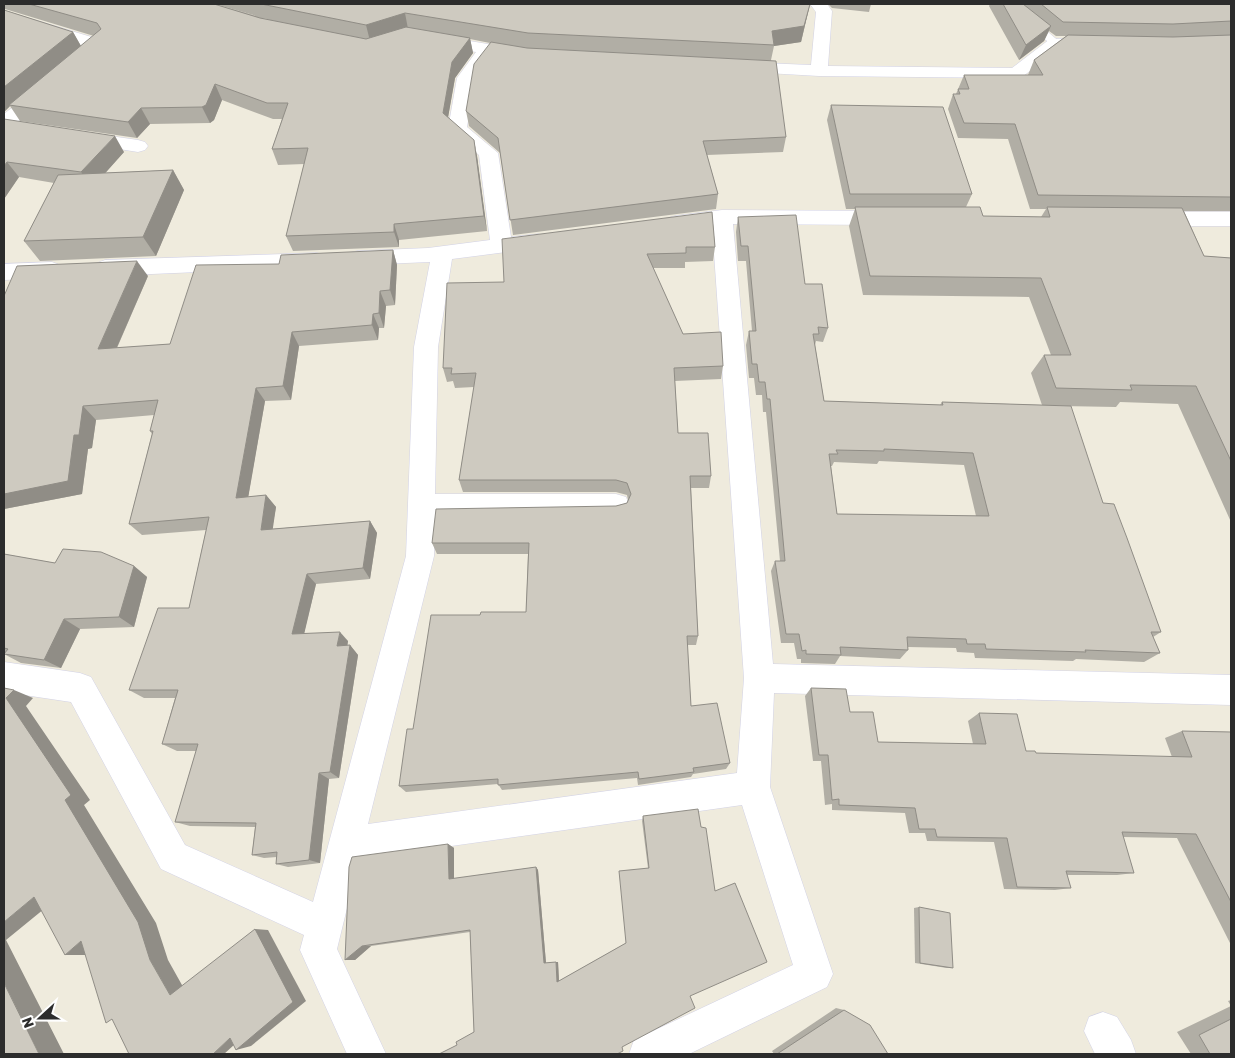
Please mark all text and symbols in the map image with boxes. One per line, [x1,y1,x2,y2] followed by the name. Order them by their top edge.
[15,993,65,1043] north arrow
[19,1015,38,1030] text: N

